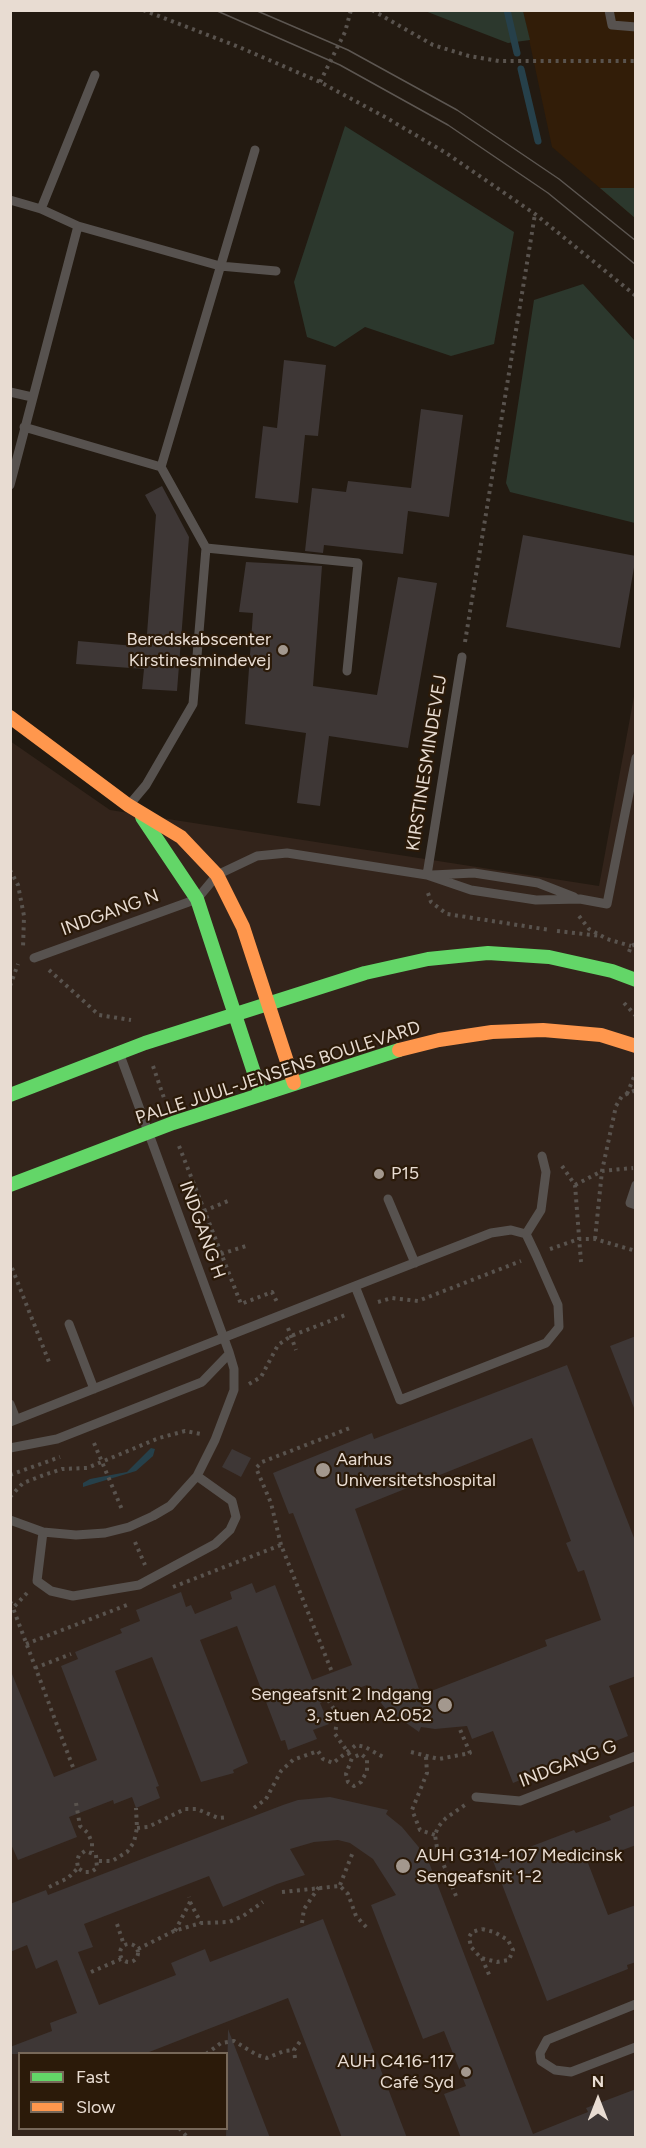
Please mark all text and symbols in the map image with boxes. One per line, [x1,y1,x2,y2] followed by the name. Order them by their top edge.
[126,629,271,672] place label: Beredskabscenter Kirstinesmindevej
[276,643,290,657] marker: Beredskabscenter Kirstinesmindevej
[402,673,452,853] street label: KIRSTINESMINDEVEJ
[58,885,162,941] street label: INDGANG N
[133,1017,423,1129] street label: PALLE JUUL-JENSENS BOULEVARD
[391,1163,419,1185] place label: P15
[372,1167,386,1181] marker: P15
[174,1178,230,1282] street label: INDGANG H
[336,1449,496,1492] place label: Aarhus Universitetshospital
[314,1461,332,1479] marker: Aarhus Universitetshospital
[251,1684,432,1726] place label: Sengeafsnit 2 Indgang 3, stuen A2.052
[436,1696,454,1714] marker: Sengeafsnit 2 Indgang 3, stuen A2.052
[516,1736,620,1792] street label: INDGANG G
[416,1845,622,1888] place label: AUH G314-107 Medicinsk Sengeafsnit 1-2
[394,1857,412,1875] marker: AUH G314-107 Medicinsk Sengeafsnit 1-2
[337,2051,454,2094] place label: AUH C416-117 Café Syd
[18,2052,228,2130] legend
[459,2065,473,2079] marker: AUH C416-117 Café Syd
[76,2066,110,2088] text: Fast
[568,2070,628,2130] north arrow
[592,2072,604,2091] text: N
[76,2096,115,2118] text: Slow

